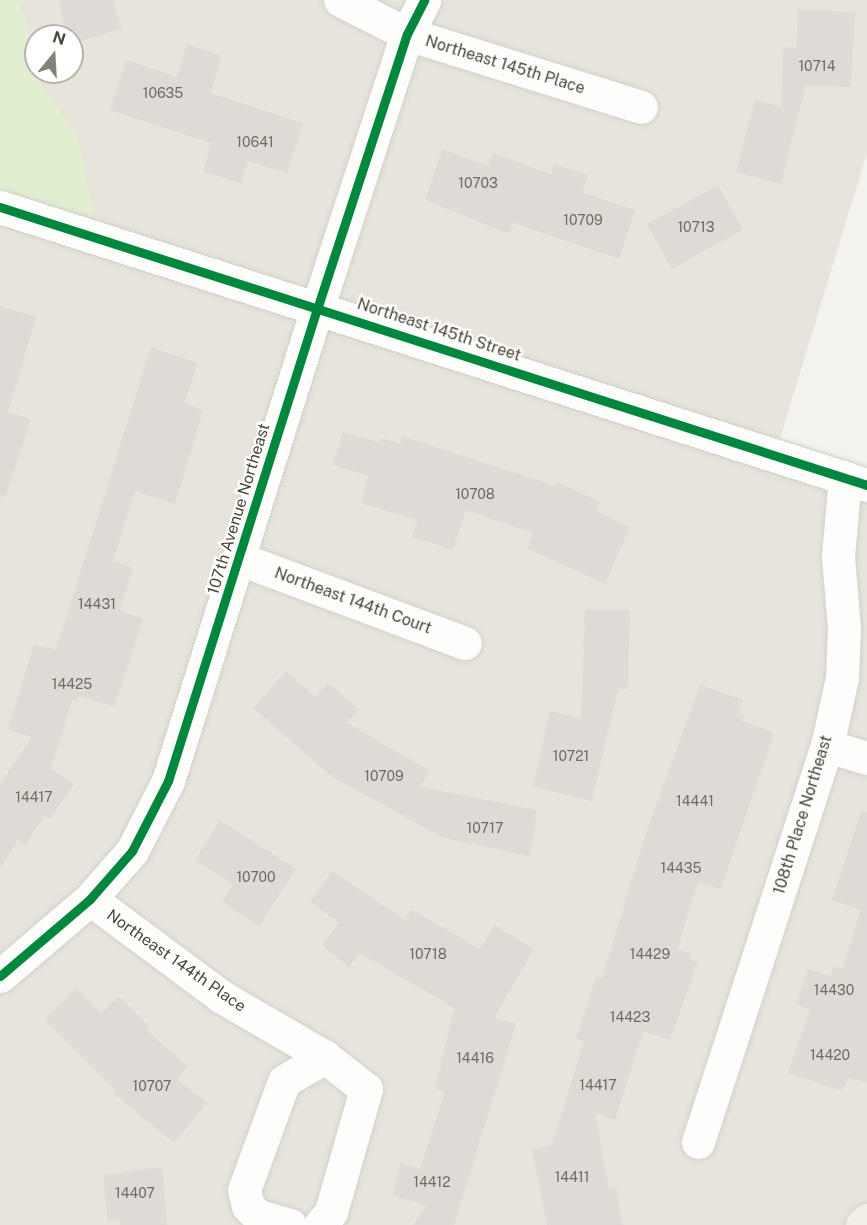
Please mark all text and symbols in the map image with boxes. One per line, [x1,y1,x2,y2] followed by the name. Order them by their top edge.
[24,24,84,84] north arrow
[50,27,68,49] text: N
[423,32,587,98] street label: Northeast 145th Place
[798,58,836,74] house number: 10714
[143,85,183,101] house number: 10635
[236,134,274,150] house number: 10641
[458,175,498,191] house number: 10703
[563,212,603,228] house number: 10709
[677,219,715,235] house number: 10713
[355,294,523,366] street label: Northeast 145th Street
[204,421,274,597] street label: 107th Avenue Northeast
[455,486,495,502] house number: 10708
[272,564,434,638] street label: Northeast 144th Court
[78,596,116,612] house number: 14431
[52,676,92,692] house number: 14425
[770,733,836,897] street label: 108th Place Northeast
[553,748,589,764] house number: 10721
[364,768,404,784] house number: 10709
[15,789,53,805] house number: 14417
[676,793,714,809] house number: 14441
[467,820,503,836] house number: 10717
[660,860,702,876] house number: 14435
[236,869,276,885] house number: 10700
[103,906,249,1016] street label: Northeast 144th Place
[409,946,447,962] house number: 10718
[630,946,670,962] house number: 14429
[814,982,854,998] house number: 14430
[610,1009,650,1025] house number: 14423
[810,1047,850,1063] house number: 14420
[456,1050,494,1066] house number: 14416
[579,1077,617,1093] house number: 14417
[133,1078,171,1094] house number: 10707
[555,1169,589,1185] house number: 14411
[413,1174,451,1190] house number: 14412
[115,1185,155,1201] house number: 14407

